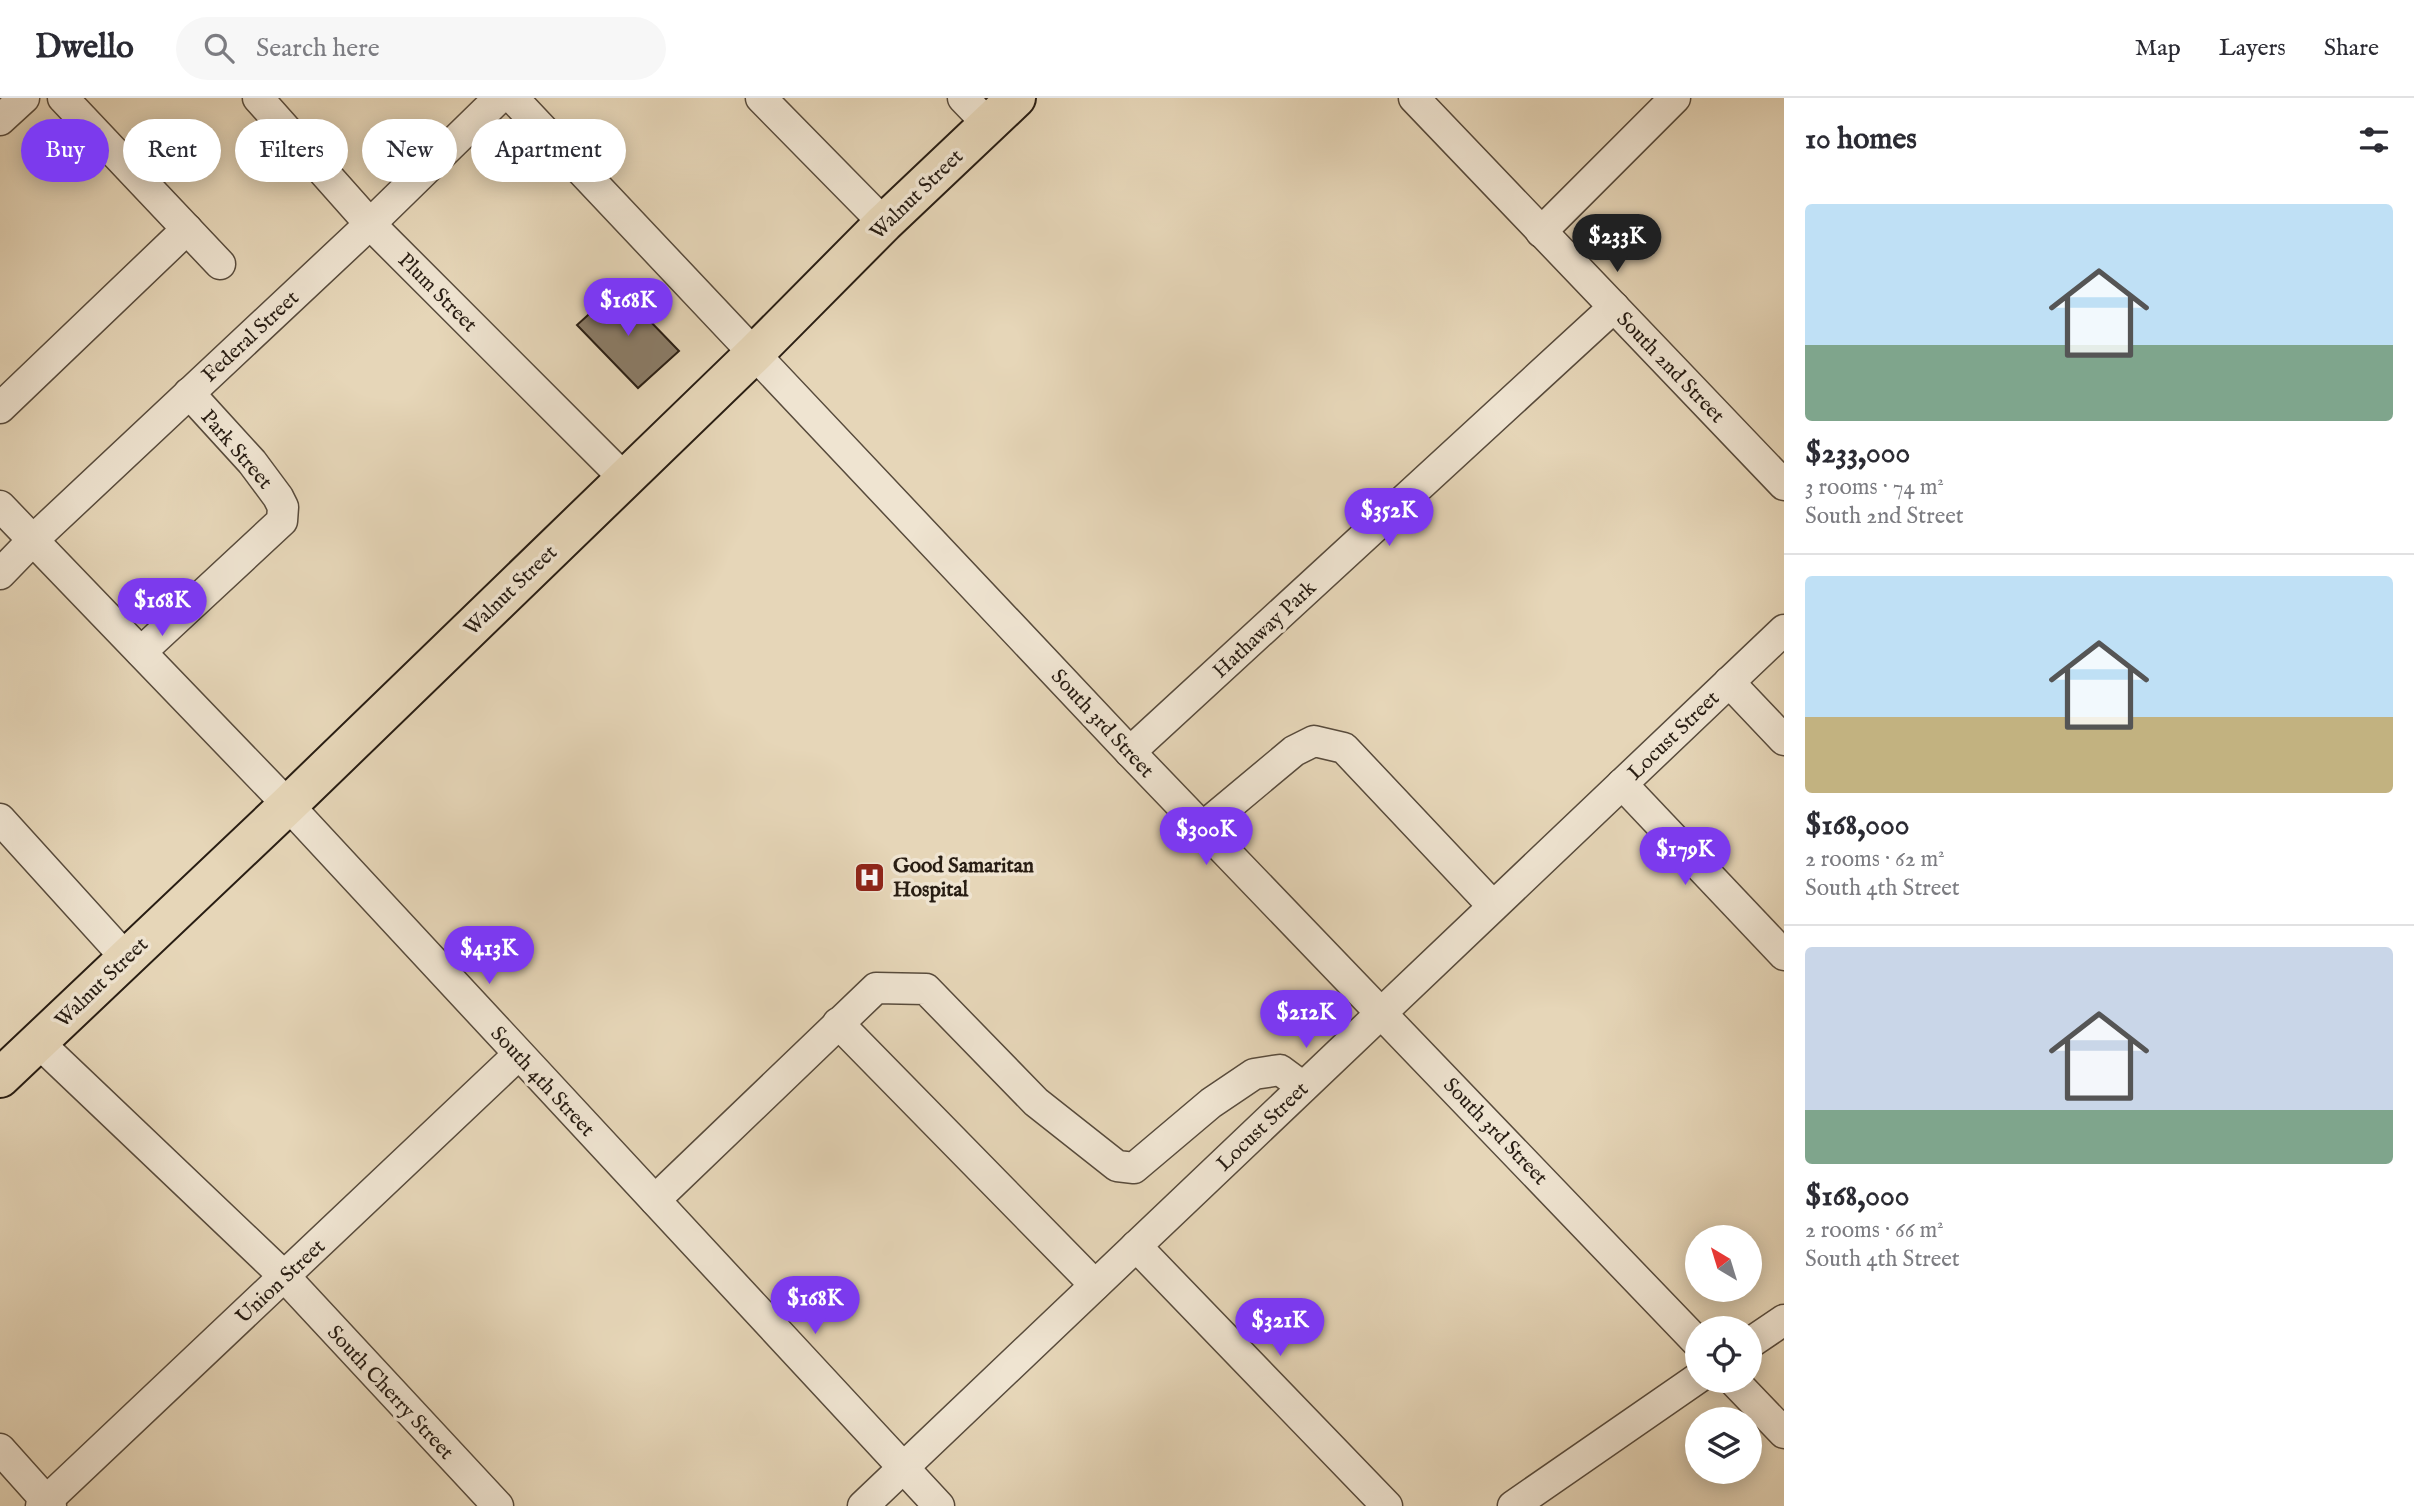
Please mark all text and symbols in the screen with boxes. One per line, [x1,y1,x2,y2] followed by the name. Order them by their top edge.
[176,17,666,80] search box
[35,27,134,69] text: Dwello
[200,29,238,67] icon: search
[256,32,380,65] text: Search here
[2135,33,2181,64] text: Map
[2219,33,2286,64] text: Layers
[2324,33,2379,64] text: Share
[21,119,109,182] chip: Buy
[123,119,221,182] chip: Rent
[235,119,348,182] chip: Filters
[362,119,457,182] chip: New
[471,119,626,182] chip: Apartment
[1805,121,1917,159] text: 10 homes
[2355,121,2393,159] icon: filters
[865,144,969,246] street label: Walnut Street
[1568,214,1666,274] pin: $233K
[1588,222,1646,251] text: $233K
[391,248,482,339] street label: Plum Street
[2036,250,2162,376] icon: home
[579,278,677,338] pin: $168K
[197,285,305,389] street label: Federal Street
[600,286,656,315] text: $168K
[1610,307,1730,430] street label: South 2nd Street
[194,405,278,495] street label: Park Street
[1805,435,1910,473] text: $233,000
[1805,473,1944,502] text: 3 rooms · 74 m²
[1340,489,1438,548] pin: $352K
[1360,496,1418,525] text: $352K
[1805,502,1964,531] text: South 2nd Street
[459,540,563,642] street label: Walnut Street
[1208,575,1323,685] street label: Hathaway Park
[113,578,211,638] pin: $168K
[134,586,190,615] text: $168K
[2036,622,2162,748] icon: home
[1045,664,1159,784] street label: South 3rd Street
[1622,685,1726,787] street label: Locust Street
[1805,807,1909,845] text: $168,000
[1157,808,1255,867] pin: $300K
[1176,815,1236,844] text: $300K
[1636,828,1734,887] pin: $179K
[1656,835,1714,864] text: $179K
[1805,845,1945,874] text: 2 rooms · 62 m²
[893,853,1034,904] place label: Good Samaritan Hospital
[853,860,887,894] hospital icon: Good Samaritan Hospital
[1805,874,1960,903] text: South 4th Street
[440,926,538,986] pin: $413K
[50,932,154,1034] street label: Walnut Street
[460,934,518,963] text: $413K
[1257,990,1355,1050] pin: $212K
[2036,993,2162,1119] icon: home
[1276,998,1336,1027] text: $212K
[484,1021,600,1143] street label: South 4th Street
[1437,1073,1553,1192] street label: South 3rd Street
[1211,1076,1315,1178] street label: Locust Street
[1805,1178,1909,1216] text: $168,000
[1805,1216,1944,1245] text: 2 rooms · 66 m²
[1685,1225,1762,1302] north arrow
[1685,1225,1762,1484] map controls
[230,1234,332,1331] street label: Union Street
[1805,1245,1960,1274] text: South 4th Street
[766,1276,864,1336] pin: $168K
[787,1284,843,1313] text: $168K
[1231,1298,1329,1358] pin: $321K
[1251,1306,1309,1335] text: $321K
[1685,1316,1762,1393] button: locate
[321,1320,459,1466] street label: South Cherry Street
[1685,1407,1762,1484] button: layers

